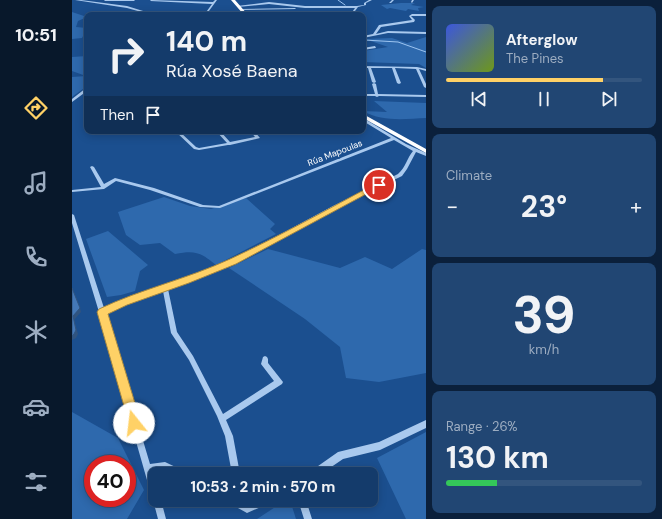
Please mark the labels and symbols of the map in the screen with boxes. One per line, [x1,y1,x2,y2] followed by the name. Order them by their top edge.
[306,137,365,169] street label: Rúa Mapoulas
[362,168,396,202] pin
[113,402,155,444] position arrow
[84,455,136,507] speed limit sign: 40

